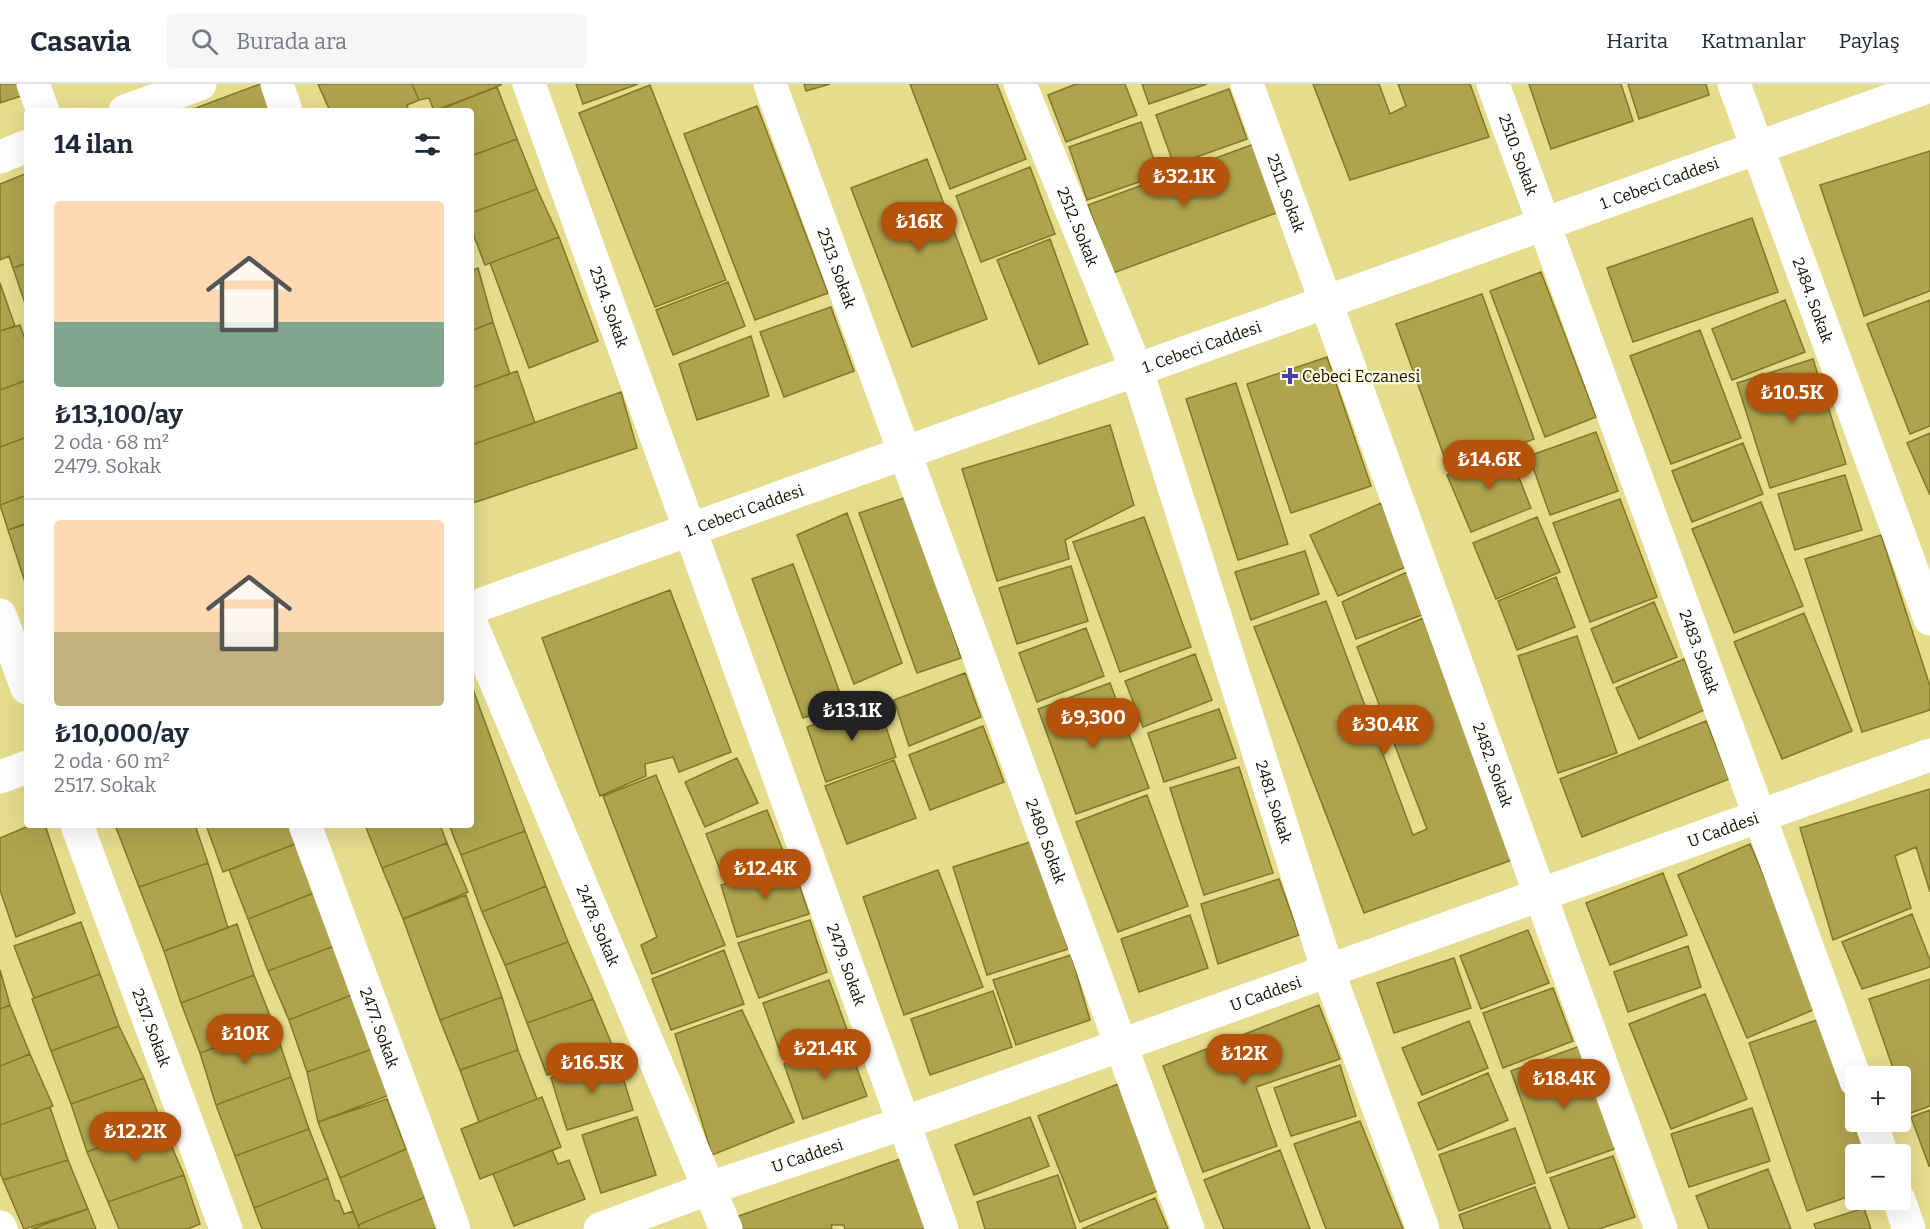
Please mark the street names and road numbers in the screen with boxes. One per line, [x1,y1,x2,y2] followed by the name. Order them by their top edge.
[1495,111,1542,197] street label: 2510. Sokak
[1264,151,1309,235] street label: 2511. Sokak
[1597,153,1721,213] street label: 1. Cebeci Caddesi
[1053,184,1103,269] street label: 2512. Sokak
[814,226,860,311] street label: 2513. Sokak
[1789,255,1837,345] street label: 2484. Sokak
[586,264,633,350] street label: 2514. Sokak
[1140,317,1264,377] street label: 1. Cebeci Caddesi
[682,480,806,540] street label: 1. Cebeci Caddesi
[1676,607,1724,696] street label: 2483. Sokak
[1469,720,1517,810] street label: 2482. Sokak
[1252,758,1296,846] street label: 2481. Sokak
[1022,796,1071,886] street label: 2480. Sokak
[1685,808,1761,851] street label: U Caddesi
[573,882,624,969] street label: 2478. Sokak
[823,921,870,1008] street label: 2479. Sokak
[1227,972,1304,1015] street label: U Caddesi
[356,985,403,1070] street label: 2477. Sokak
[129,986,175,1069] street label: 2517. Sokak
[769,1135,846,1176] street label: U Caddesi

